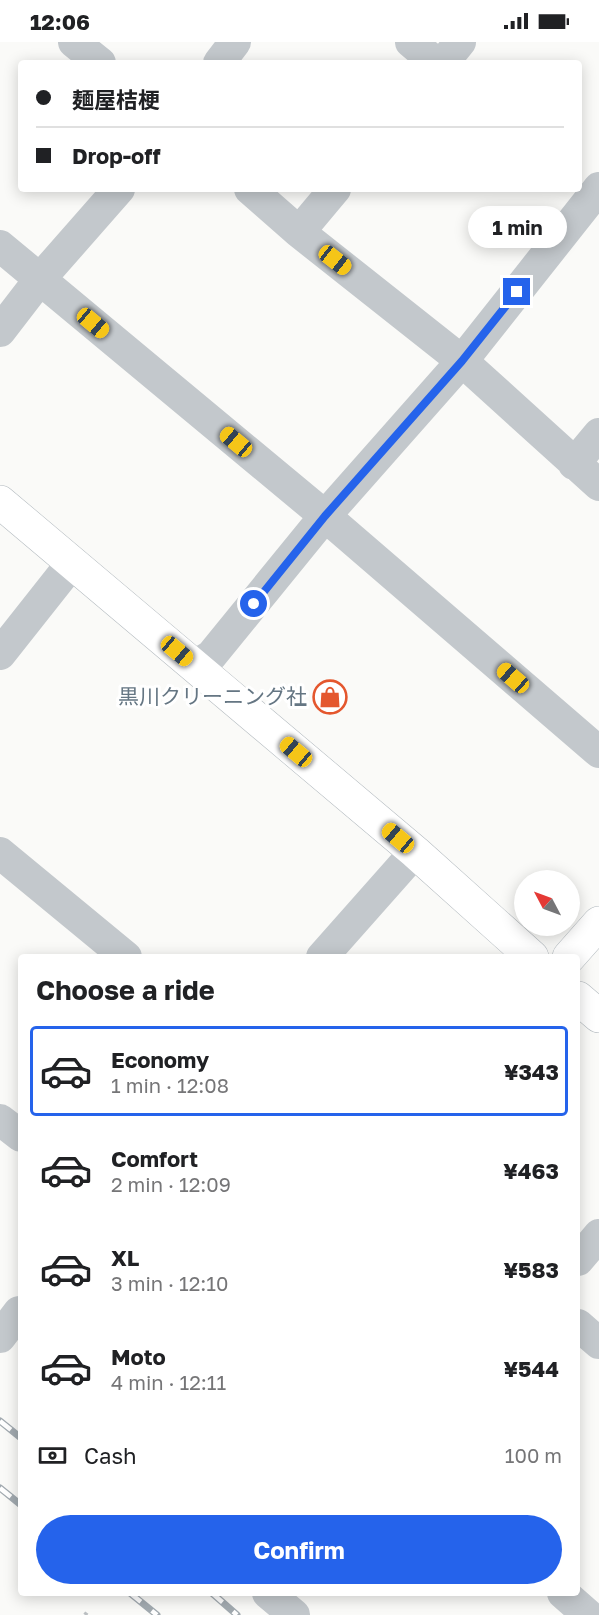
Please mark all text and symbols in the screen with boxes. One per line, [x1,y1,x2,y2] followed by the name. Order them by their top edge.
[30,8,90,35] text: 12:06
[72,86,160,113] text: 麺屋桔梗
[72,142,161,169] text: Drop-off
[468,205,566,247] callout: 1 min
[492,215,543,239] text: 1 min
[315,242,355,278] car
[503,278,530,305] route end
[73,305,113,341] car
[216,424,256,460] car
[240,590,267,617] route start
[157,633,197,669] car
[494,659,532,697] car
[312,679,348,715] shop icon: 黒川クリーニング社
[118,683,307,709] place label: 黒川クリーニング社
[276,734,316,770] car
[378,820,418,856] car
[514,870,580,936] north arrow
[514,870,580,936] map controls
[36,974,215,1006] text: Choose a ride
[39,1044,93,1098] icon: car
[111,1046,209,1073] text: Economy
[504,1058,559,1085] text: ¥343
[111,1073,229,1097] text: 1 min · 12:08
[39,1143,93,1197] icon: car
[111,1145,198,1172] text: Comfort
[503,1157,559,1184] text: ¥463
[111,1172,231,1196] text: 2 min · 12:09
[39,1242,93,1296] icon: car
[111,1244,139,1271] text: XL
[504,1256,559,1283] text: ¥583
[111,1271,228,1295] text: 3 min · 12:10
[39,1341,93,1395] icon: car
[111,1343,166,1370] text: Moto
[504,1355,559,1382] text: ¥544
[111,1370,226,1394] text: 4 min · 12:11
[36,1439,69,1472] icon: cash
[84,1442,137,1469] text: Cash
[505,1443,562,1467] text: 100 m
[36,1515,562,1584] button: Confirm

